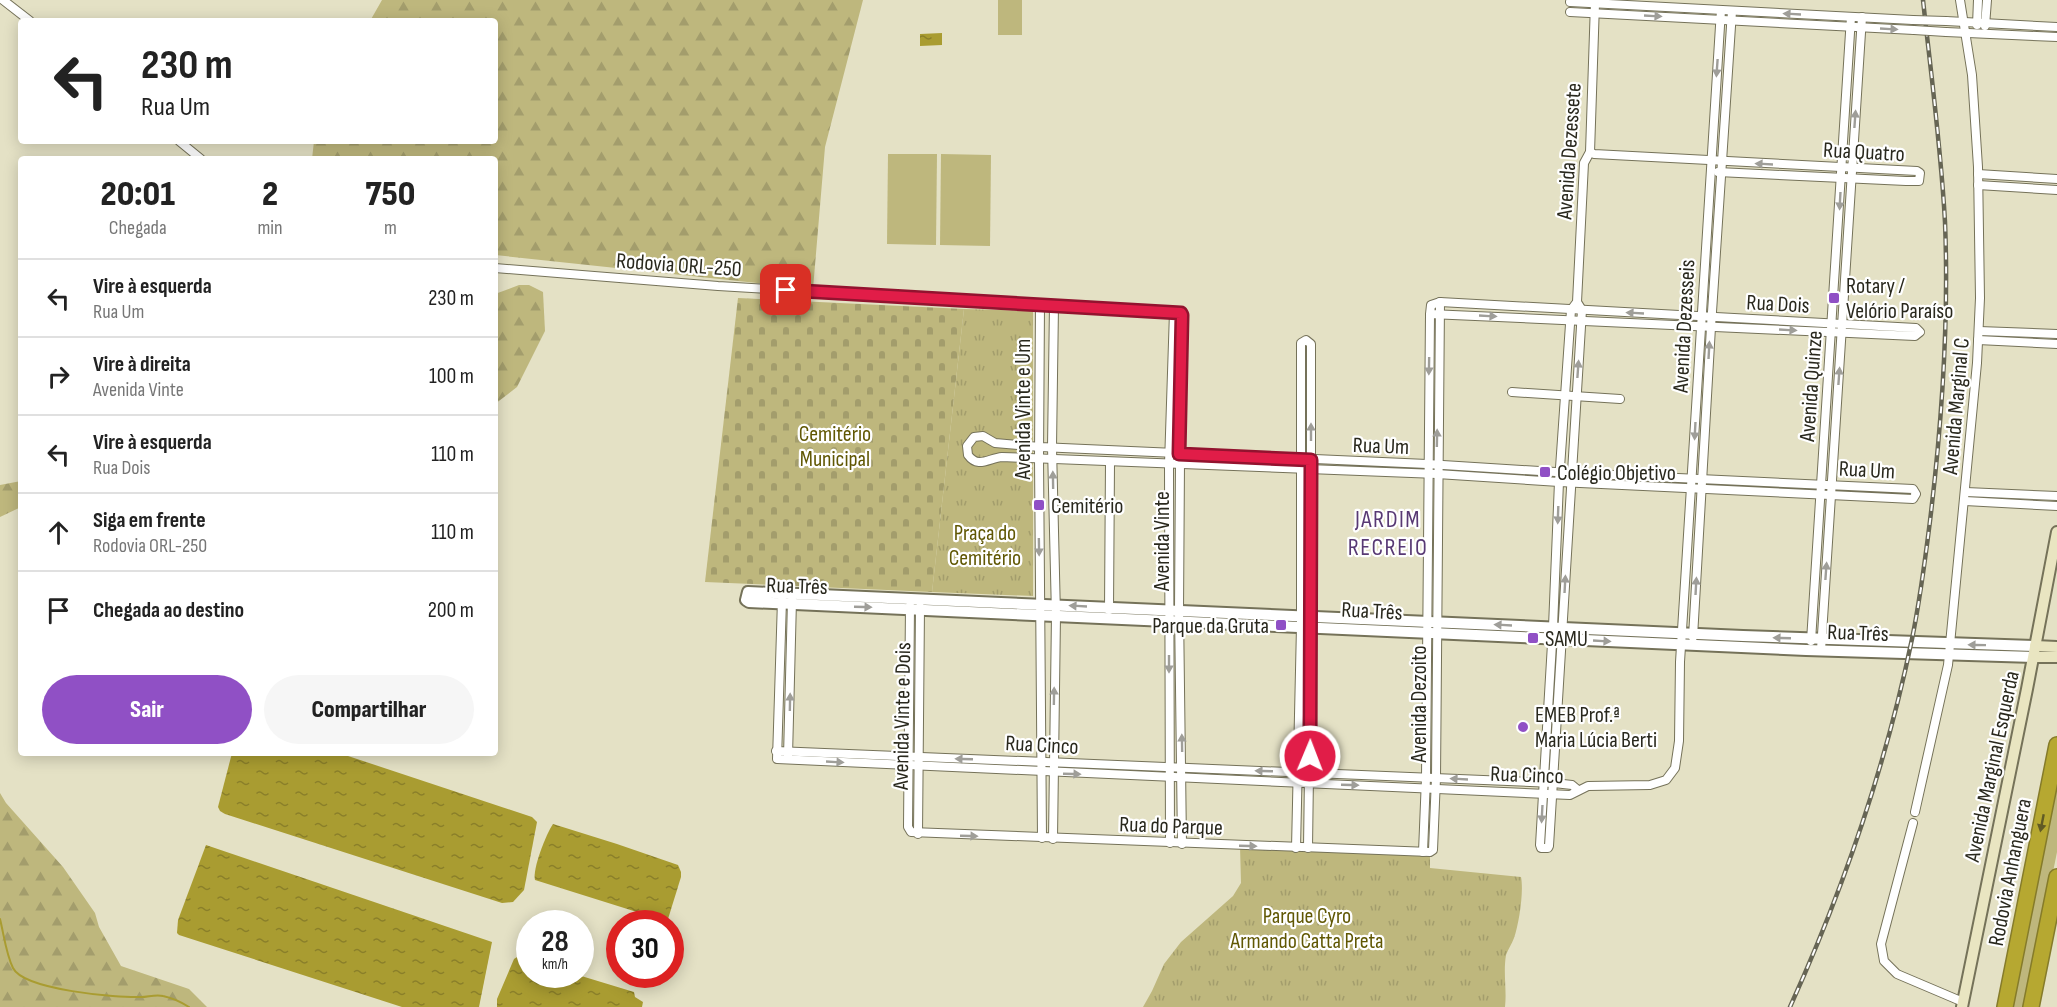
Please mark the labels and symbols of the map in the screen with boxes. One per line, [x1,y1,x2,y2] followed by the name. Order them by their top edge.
[1783,9,1802,18] one-way arrow
[1643,12,1662,21] one-way arrow
[1880,24,1899,34] one-way arrow
[1713,59,1722,78] one-way arrow
[1551,82,1588,221] street label: Avenida Dezessete
[1850,109,1860,128] one-way arrow
[1822,137,1905,168] street label: Rua Quatro
[1755,159,1774,168] one-way arrow
[1835,191,1844,210] one-way arrow
[615,248,742,283] street label: Rodovia ORL-250
[1667,259,1701,394] street label: Avenida Dezesseis
[760,264,811,315] pin
[1846,273,1953,325] place label: Rotary / Velório Paraíso
[1746,289,1810,320] street label: Rua Dois
[1827,291,1841,305] marker: Rotary / Velório Paraíso
[1626,308,1645,318] one-way arrow
[1478,312,1497,321] one-way arrow
[1778,326,1797,335] one-way arrow
[1794,330,1829,443] street label: Avenida Quinze
[1937,337,1976,477] street label: Avenida Marginal C
[1010,339,1037,480] street label: Avenida Vinte e Um
[1705,340,1714,359] one-way arrow
[1424,356,1434,375] one-way arrow
[1573,359,1583,378] one-way arrow
[1834,367,1844,386] one-way arrow
[799,421,871,473] park label: Cemitério Municipal
[1690,421,1700,440] one-way arrow
[1306,423,1316,442] one-way arrow
[1433,428,1442,447] one-way arrow
[1352,432,1410,461] street label: Rua Um
[1838,456,1896,485] street label: Rua Um
[1557,460,1676,487] place label: Colégio Objetivo
[1538,465,1552,479] marker: Colégio Objetivo
[1048,471,1058,490] one-way arrow
[1149,491,1176,592] street label: Avenida Vinte
[1051,493,1123,520] place label: Cemitério
[1032,498,1046,512] marker: Cemitério
[1348,505,1428,562] district label: JARDIM RECREIO
[1553,505,1562,524] one-way arrow
[949,520,1021,572] park label: Praça do Cemitério
[1035,538,1044,557] one-way arrow
[1821,561,1831,580] one-way arrow
[766,572,828,601] street label: Rua Três
[1560,575,1569,594] one-way arrow
[1692,577,1701,596] one-way arrow
[1341,596,1403,627] street label: Rua Três
[1068,601,1087,610] one-way arrow
[854,602,873,611] one-way arrow
[1152,613,1269,640] place label: Parque da Gruta
[1274,618,1288,632] marker: Parque da Gruta
[1827,619,1889,648] street label: Rua Três
[1494,621,1513,630] one-way arrow
[1545,626,1588,653] place label: SAMU
[1526,631,1540,645] marker: SAMU
[1773,633,1792,642] one-way arrow
[1593,636,1612,645] one-way arrow
[1967,640,1986,650] one-way arrow
[888,642,917,791] street label: Avenida Vinte e Dois
[1406,645,1433,764] street label: Avenida Dezoito
[1164,655,1174,674] one-way arrow
[1959,668,2026,865] street label: Avenida Marginal Esquerda
[1049,687,1059,706] one-way arrow
[785,692,794,711] one-way arrow
[1535,702,1657,754] place label: EMEB Prof.ª Maria Lúcia Berti
[1516,720,1530,734] marker: EMEB Prof.ª Maria Lúcia Berti
[1278,724,1342,788] position arrow
[1005,730,1079,761] street label: Rua Cinco
[1177,734,1186,753] one-way arrow
[955,754,974,763] one-way arrow
[826,758,845,767] one-way arrow
[1490,761,1564,790] street label: Rua Cinco
[1255,766,1274,775] one-way arrow
[1062,769,1081,778] one-way arrow
[1449,775,1468,784] one-way arrow
[1341,780,1360,789] one-way arrow
[1983,796,2038,948] street label: Rodovia Anhanguera
[1537,805,1546,824] one-way arrow
[1119,811,1223,842] street label: Rua do Parque
[2037,814,2046,833] one-way arrow
[960,831,979,840] one-way arrow
[1238,841,1257,851] one-way arrow
[1229,903,1384,955] park label: Parque Cyro Armando Catta Preta
[606,910,684,988] speed limit sign: 30

